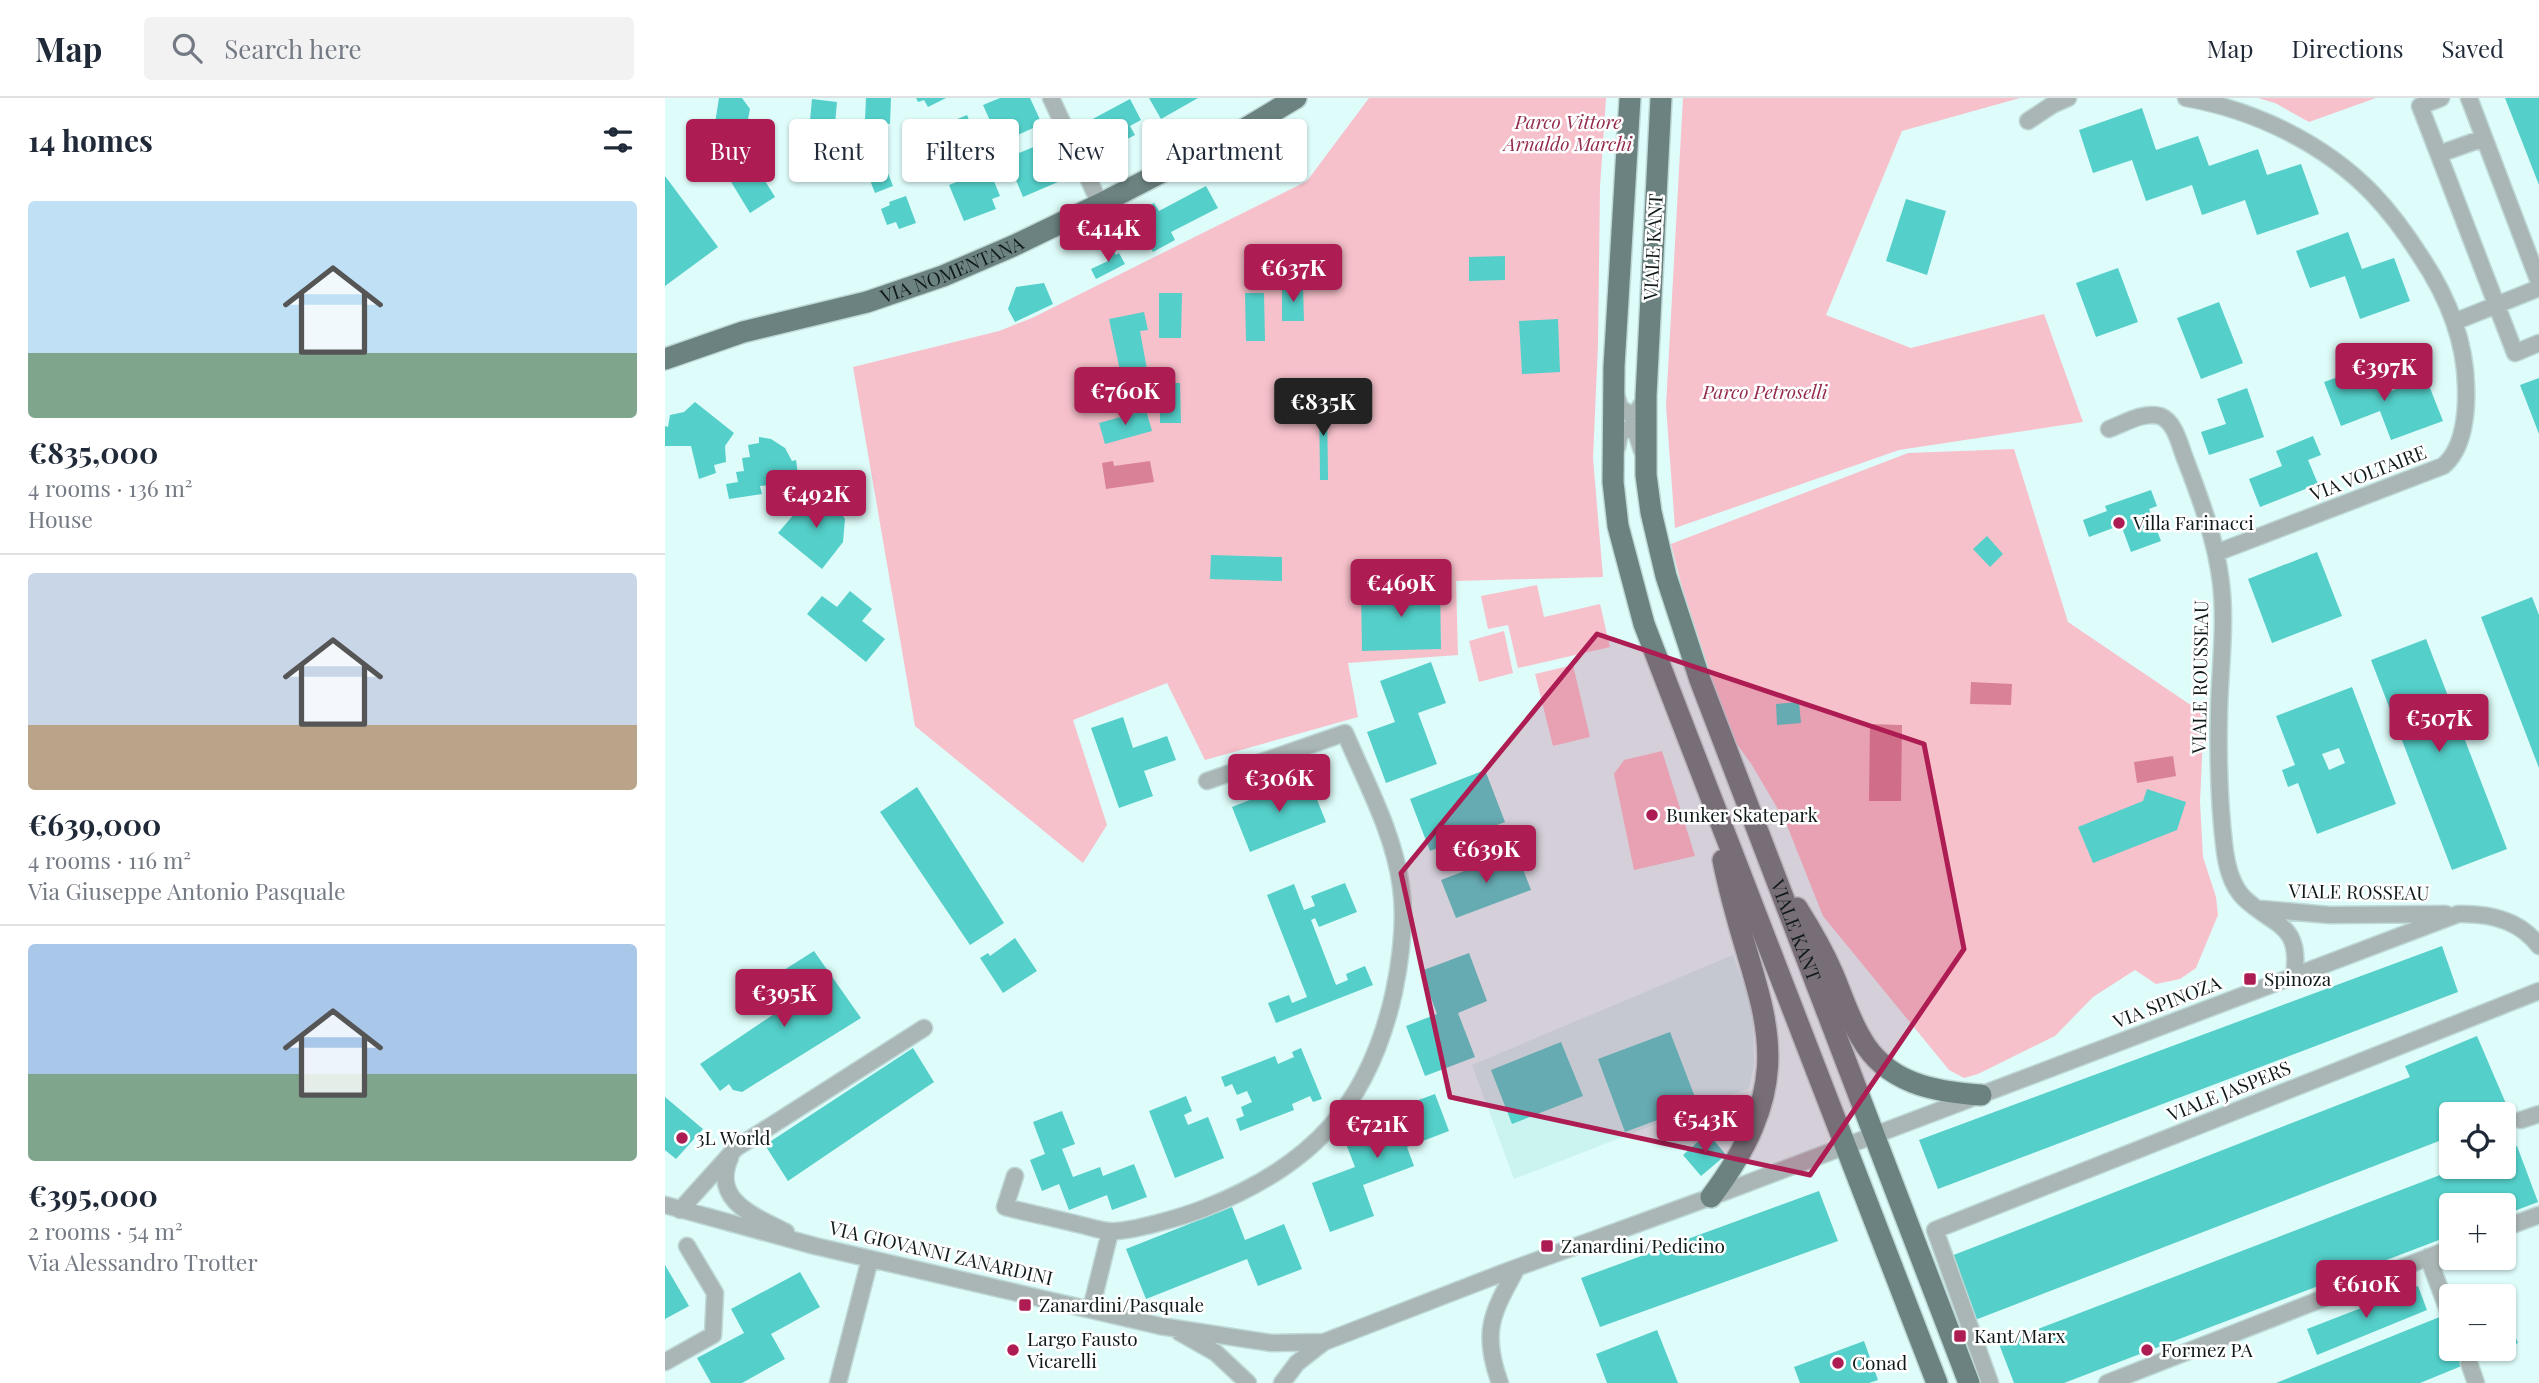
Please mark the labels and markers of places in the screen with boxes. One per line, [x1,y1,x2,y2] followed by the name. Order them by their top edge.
[1059,204,1157,264] pin: €414K
[1244,244,1342,304] pin: €637K
[2335,344,2433,403] pin: €397K
[1076,368,1174,427] pin: €760K
[1274,378,1372,438] pin: €835K
[767,470,865,530] pin: €492K
[2132,509,2254,535] place label: Villa Farinacci
[2111,515,2127,531] marker: Villa Farinacci
[1352,560,1450,619] pin: €469K
[2390,694,2488,754] pin: €507K
[1230,754,1328,814] pin: €306K
[1666,801,1818,827] place label: Bunker Skatepark
[1644,807,1660,823] marker: Bunker Skatepark
[1437,826,1535,885] pin: €639K
[2264,965,2332,991] place label: Spinoza
[735,970,833,1029] pin: €395K
[2242,971,2258,987] marker: Spinoza
[1656,1096,1754,1155] pin: €543K
[1328,1100,1426,1160] pin: €721K
[696,1124,771,1150] place label: 3L World
[674,1130,690,1146] marker: 3L World
[1561,1232,1725,1258] place label: Zanardini/Pedicino
[1539,1238,1555,1254] marker: Zanardini/Pedicino
[2317,1260,2415,1320] pin: €610K
[1039,1291,1204,1317] place label: Zanardini/Pasquale
[1017,1297,1033,1313] marker: Zanardini/Pasquale
[1974,1322,2065,1348] place label: Kant/Marx
[1026,1325,1138,1373] place label: Largo Fausto Vicarelli
[1952,1328,1968,1344] marker: Kant/Marx
[2161,1336,2254,1362] place label: Formez PA
[1005,1342,1021,1358] marker: Largo Fausto Vicarelli
[2139,1342,2155,1358] marker: Formez PA
[1852,1349,1907,1375] place label: Conad
[1830,1355,1846,1371] marker: Conad

